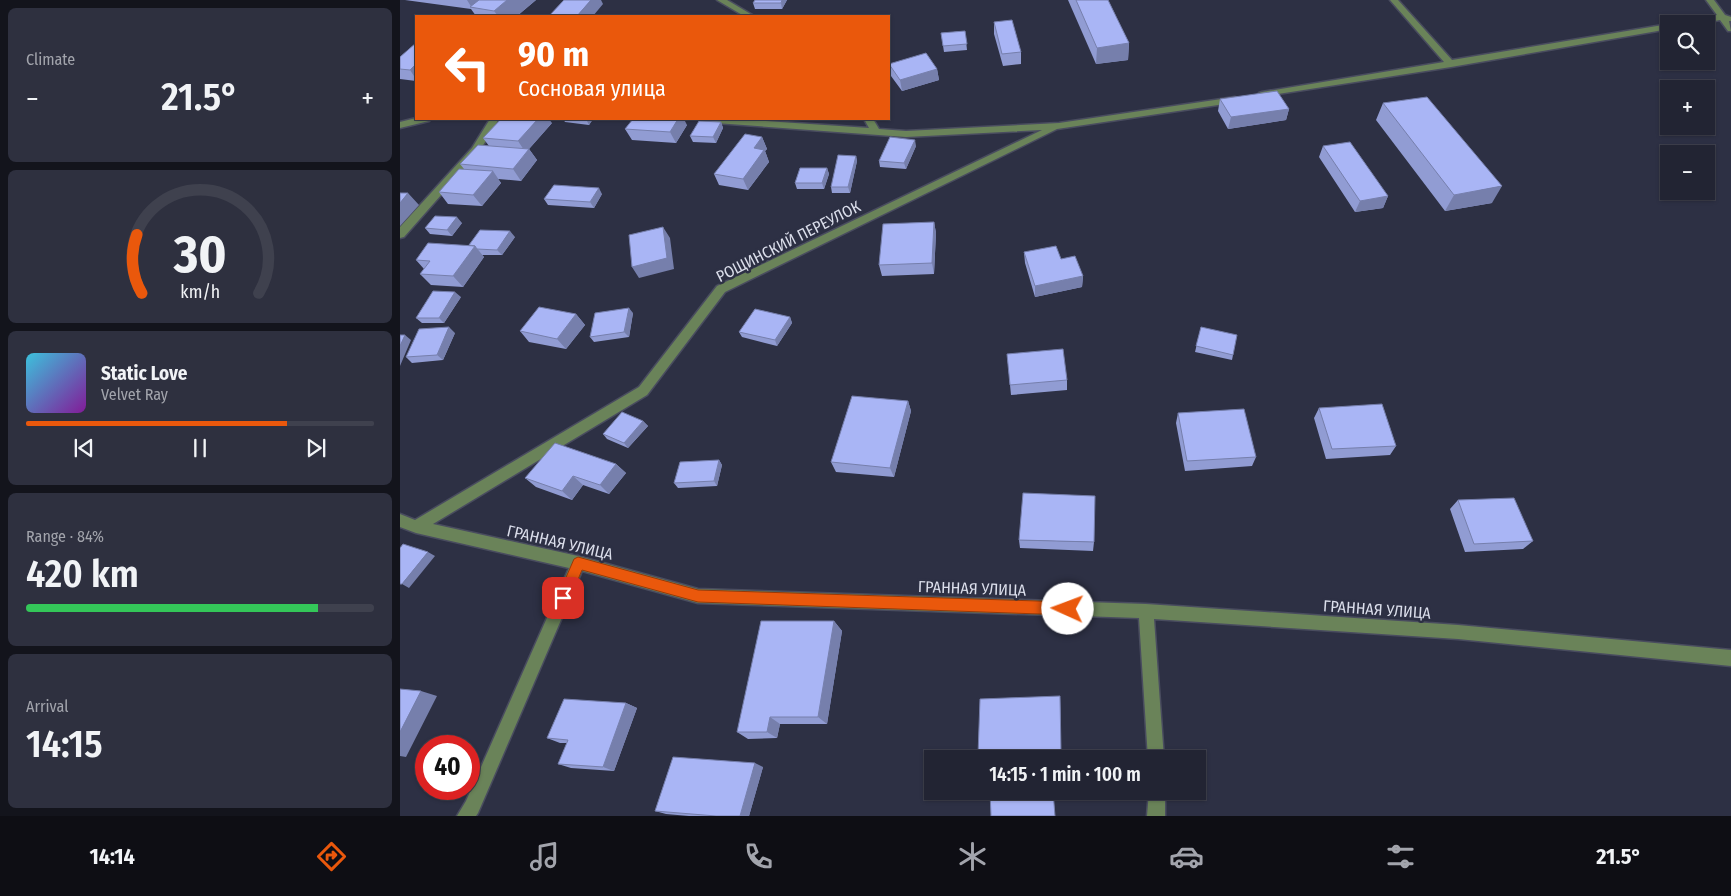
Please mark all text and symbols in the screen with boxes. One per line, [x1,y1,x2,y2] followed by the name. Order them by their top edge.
[1660,15,1715,200] map controls
[1660,15,1715,70] button: search
[518,33,589,75] text: 90 m
[435,35,500,100] icon: left
[26,50,75,69] text: Climate
[161,74,239,120] text: 21.5°
[518,75,666,102] text: Сосновая улица
[1660,80,1715,135] button: +
[26,82,39,115] text: −
[361,82,374,115] text: +
[1660,145,1715,200] button: −
[713,197,864,286] street label: РОЩИНСКИЙ ПЕРЕУЛОК
[173,223,227,286] text: 30
[180,281,220,303] text: km/h
[101,362,188,385] text: Static Love
[101,385,168,404] text: Velvet Ray
[70,434,98,462] icon: previous
[186,434,214,462] icon: pause
[302,434,330,462] icon: next
[505,521,615,564] street label: ГРАННАЯ УЛИЦА
[26,527,104,546] text: Range · 84%
[26,551,139,597] text: 420 km
[542,577,584,619] pin
[918,577,1027,600] street label: ГРАННАЯ УЛИЦА
[1041,582,1093,634] position arrow
[549,584,577,612] icon: arrive
[1322,596,1432,623] street label: ГРАННАЯ УЛИЦА
[26,697,68,716] text: Arrival
[26,721,103,767] text: 14:15
[415,735,480,800] speed limit sign: 40
[989,763,1141,786] text: 14:15 · 1 min · 100 m
[314,839,349,874] icon: directions
[527,839,562,874] icon: music
[741,839,776,874] icon: phone
[955,839,990,874] icon: climate
[1169,839,1204,874] icon: car
[1383,839,1418,874] icon: filters
[89,843,135,870] text: 14:14
[1596,843,1642,870] text: 21.5°

